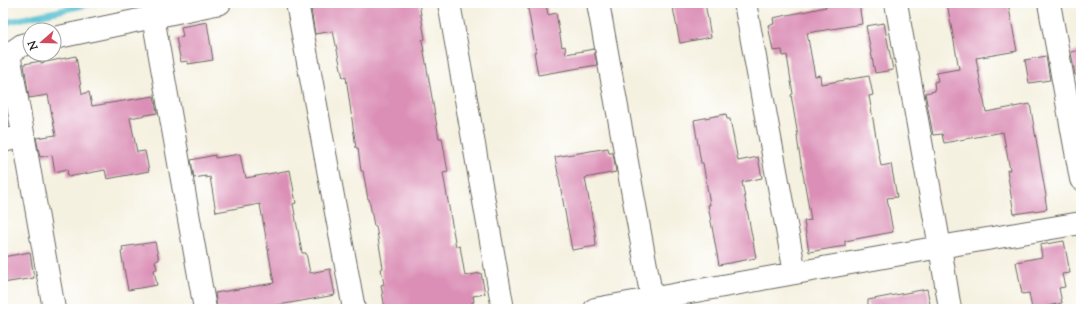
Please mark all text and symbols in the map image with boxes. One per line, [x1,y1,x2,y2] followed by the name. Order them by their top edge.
[22,22,62,62] north arrow
[24,38,43,53] text: N

